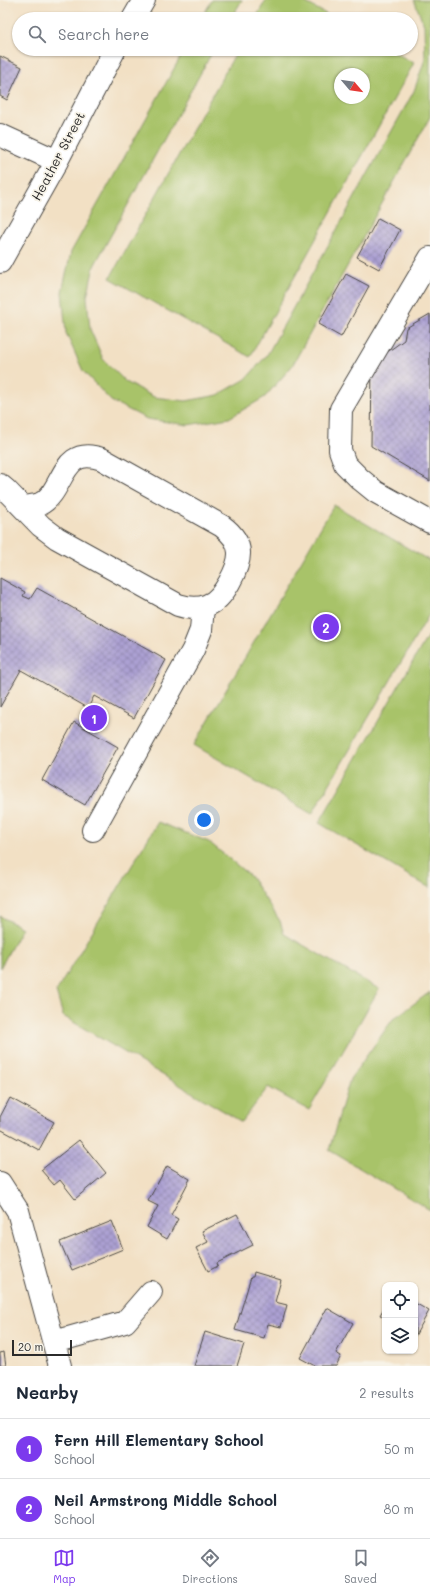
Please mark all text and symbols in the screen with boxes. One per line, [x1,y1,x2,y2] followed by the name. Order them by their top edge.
[12,12,418,56] search box
[26,23,48,45] icon: search
[58,24,149,44] text: Search here
[334,68,370,104] north arrow
[27,108,88,203] street label: Heather Street
[313,612,339,642] pin: 2
[81,703,107,733] pin: 1
[194,810,214,830] your location
[382,1282,418,1354] map controls
[382,1282,418,1318] button: locate
[382,1318,418,1354] button: layers
[12,1338,72,1357] scale bar
[18,1339,43,1354] text: 20 m
[16,1381,78,1403] text: Nearby
[359,1384,414,1401] text: 2 results
[54,1430,264,1450] text: Fern Hill Elementary School
[26,1440,32,1457] text: 1
[384,1440,414,1457] text: 50 m
[54,1450,95,1467] text: School
[54,1490,277,1510] text: Neil Armstrong Middle School
[25,1500,33,1517] text: 2
[384,1500,414,1517] text: 80 m
[54,1510,95,1527] text: School
[53,1547,76,1586] tab: Map
[182,1547,238,1586] tab: Directions
[344,1547,377,1586] tab: Saved

